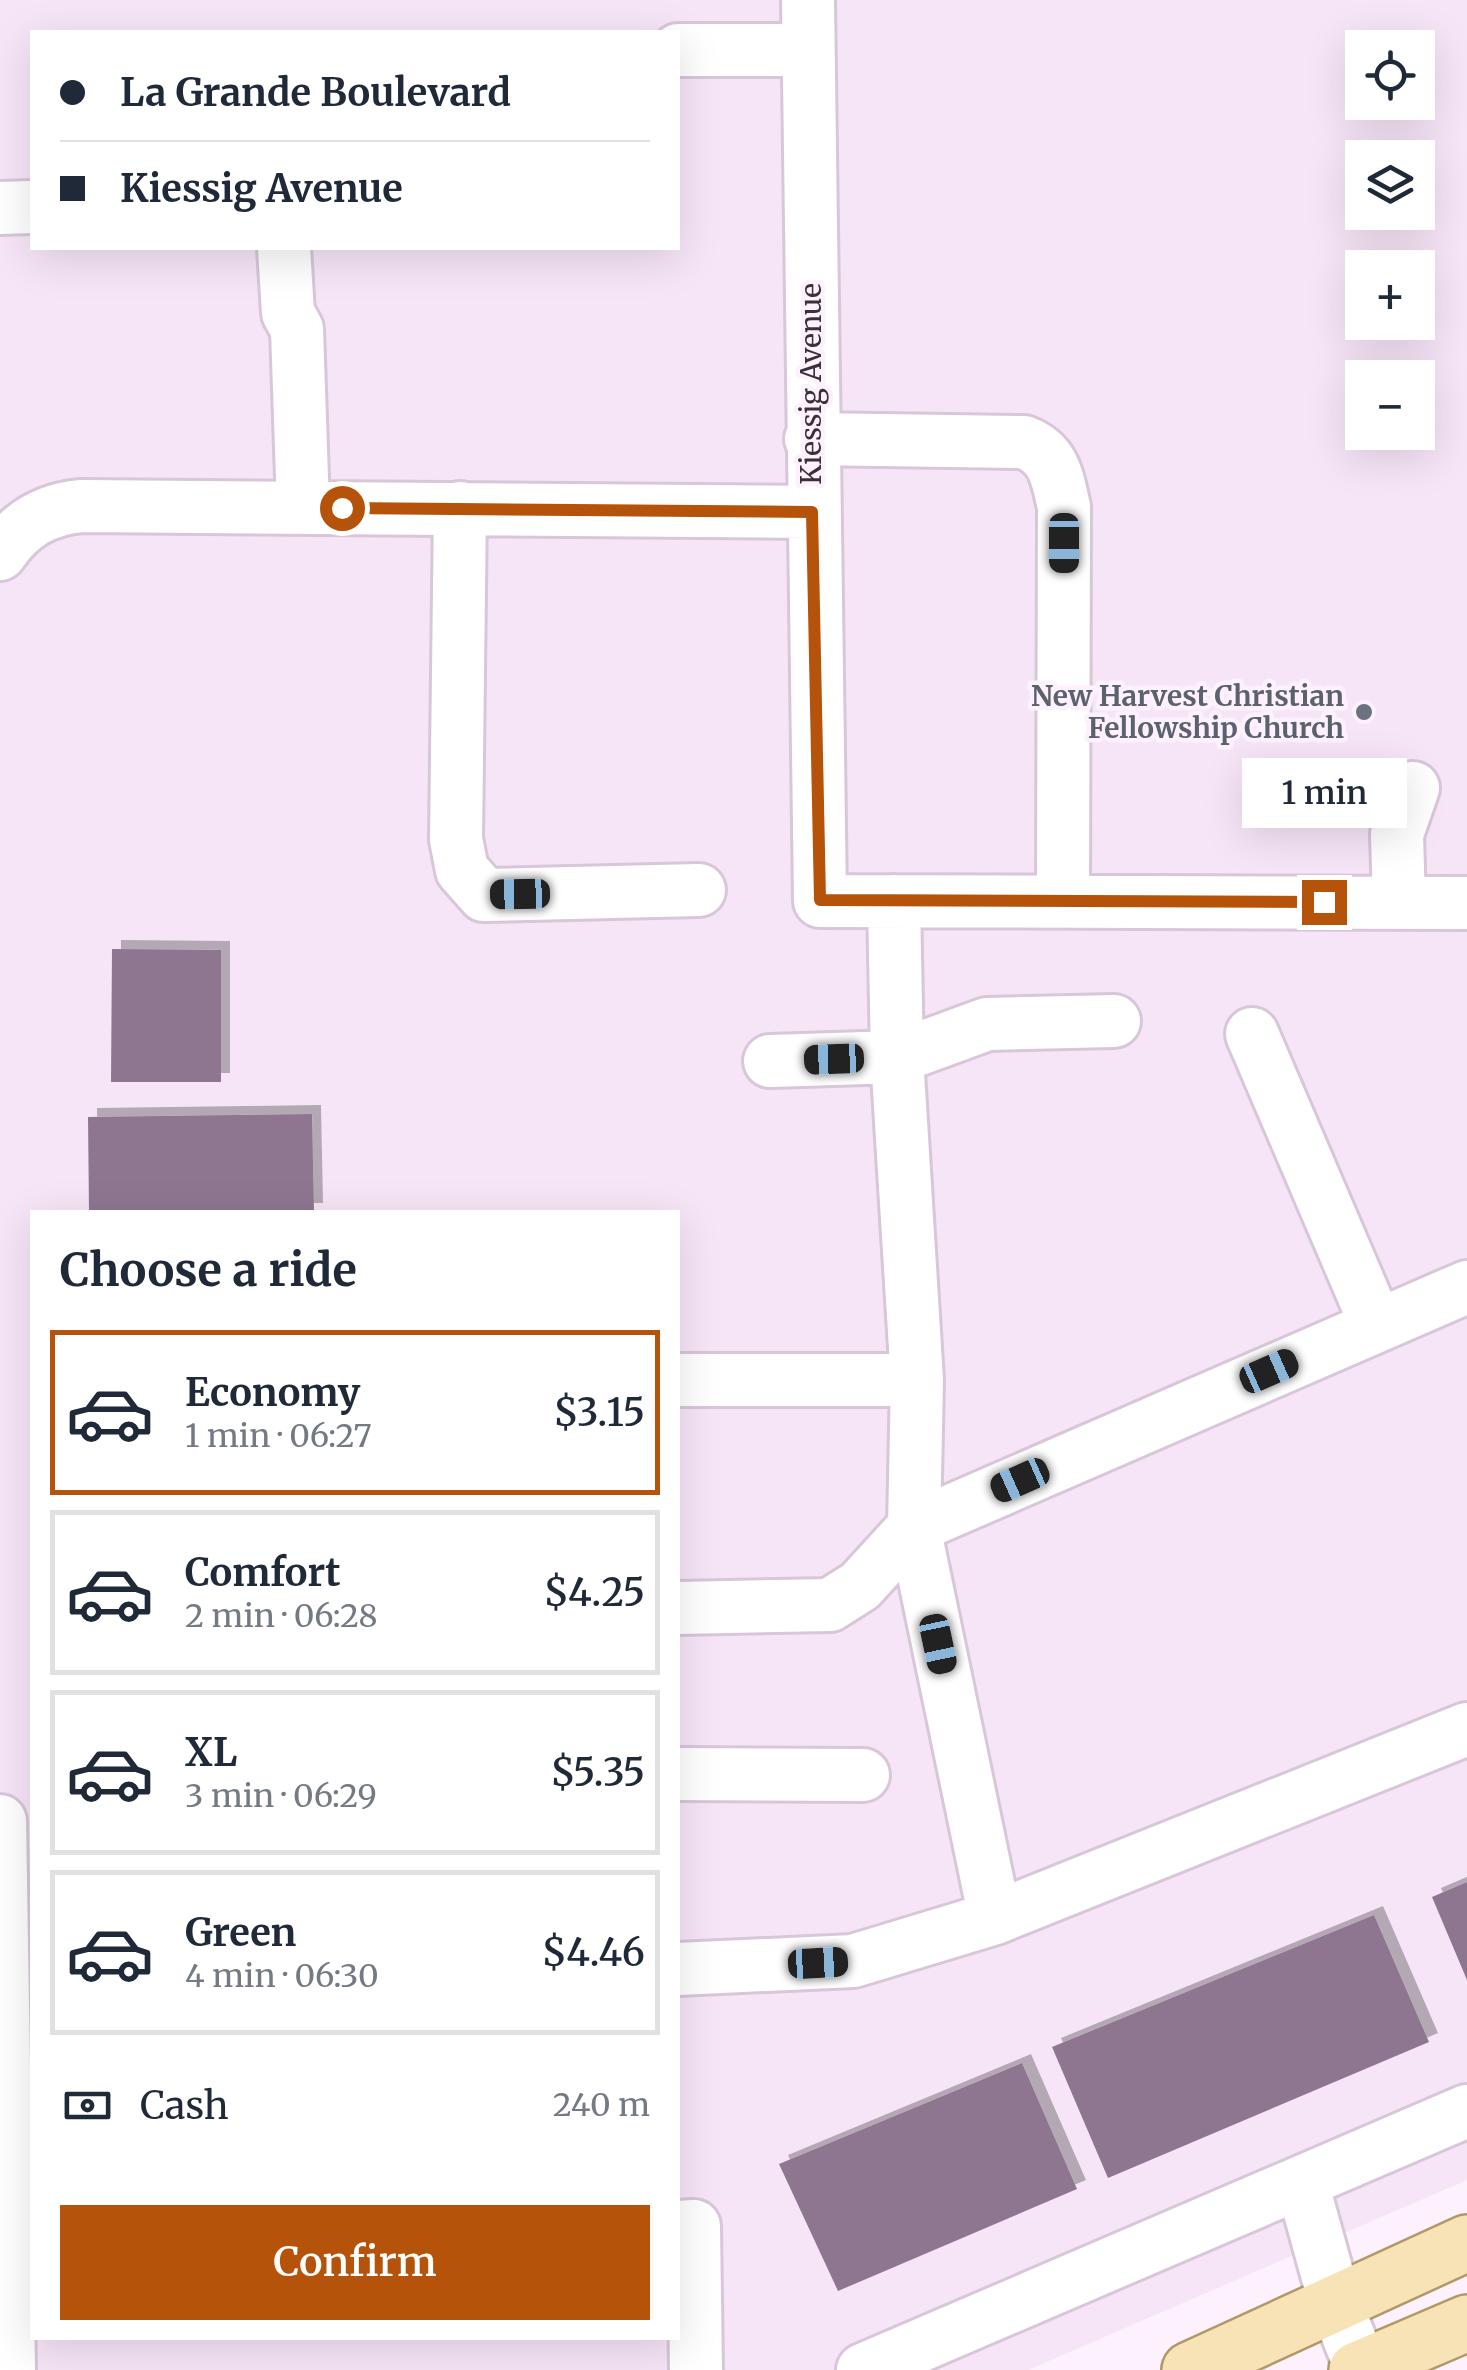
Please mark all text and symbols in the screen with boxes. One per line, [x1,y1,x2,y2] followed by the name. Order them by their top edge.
[1345,30,1435,450] map controls
[1345,30,1435,120] button: locate
[120,69,511,116] text: La Grande Boulevard
[1345,140,1435,230] button: layers
[120,165,403,212] text: Kiessig Avenue
[1345,250,1435,340] button: +
[793,283,829,485] street label: Kiessig Avenue
[1345,360,1435,450] button: −
[320,486,365,531] route start
[1049,513,1079,573] car
[1031,678,1344,746] place label: New Harvest Christian Fellowship Church
[1353,701,1375,723] marker: New Harvest Christian Fellowship Church
[1242,757,1406,827] callout: 1 min
[1281,773,1368,813] text: 1 min
[490,878,550,910] car
[1302,880,1347,925] route end
[803,1043,865,1075] car
[60,1242,357,1298] text: Choose a ride
[1235,1345,1303,1397] car
[65,1368,155,1458] icon: car
[185,1369,360,1416] text: Economy
[553,1389,645,1436] text: $3.15
[185,1416,372,1456] text: 1 min · 06:27
[986,1454,1054,1506] car
[65,1548,155,1638] icon: car
[185,1549,341,1596] text: Comfort
[544,1569,645,1616] text: $4.25
[185,1596,378,1636] text: 2 min · 06:28
[917,1612,959,1676] car
[65,1728,155,1818] icon: car
[185,1729,237,1776] text: XL
[550,1749,645,1796] text: $5.35
[185,1776,377,1816] text: 3 min · 06:29
[65,1908,155,1998] icon: car
[185,1909,296,1956] text: Green
[542,1929,645,1976] text: $4.46
[787,1946,849,1980] car
[185,1956,379,1996] text: 4 min · 06:30
[60,2078,115,2133] icon: cash
[140,2082,229,2129] text: Cash
[553,2085,650,2125] text: 240 m
[60,2205,650,2320] button: Confirm

